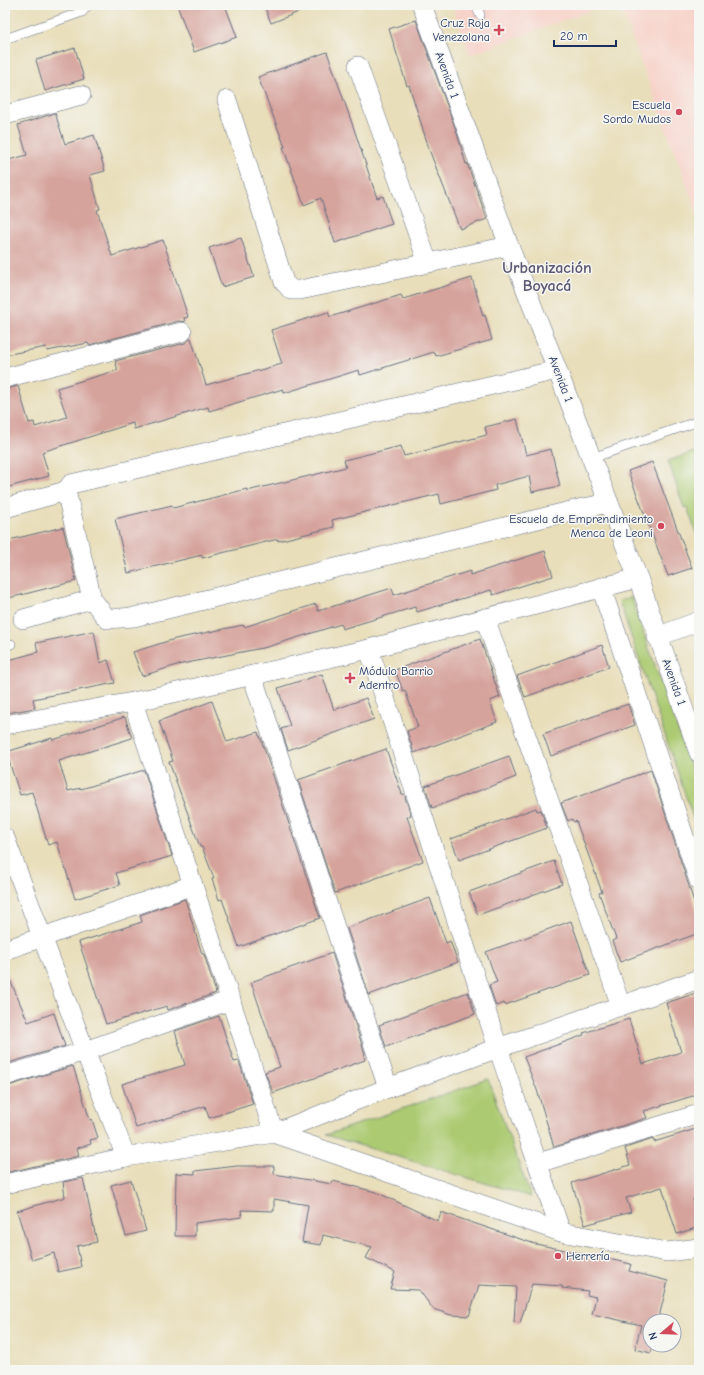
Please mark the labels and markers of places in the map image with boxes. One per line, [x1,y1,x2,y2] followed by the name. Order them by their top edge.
[433,16,490,44] place label: Cruz Roja Venezolana
[493,24,505,36] marker: Cruz Roja Venezolana
[603,98,671,126] place label: Escuela Sordo Mudos
[674,107,684,117] marker: Escuela Sordo Mudos
[509,512,653,540] place label: Escuela de Emprendimiento Menca de Leoni
[656,521,666,531] marker: Escuela de Emprendimiento Menca de Leoni
[359,664,433,692] place label: Módulo Barrio Adentro
[344,672,356,684] marker: Módulo Barrio Adentro
[566,1249,610,1263] place label: Herrería
[553,1251,563,1261] marker: Herrería

